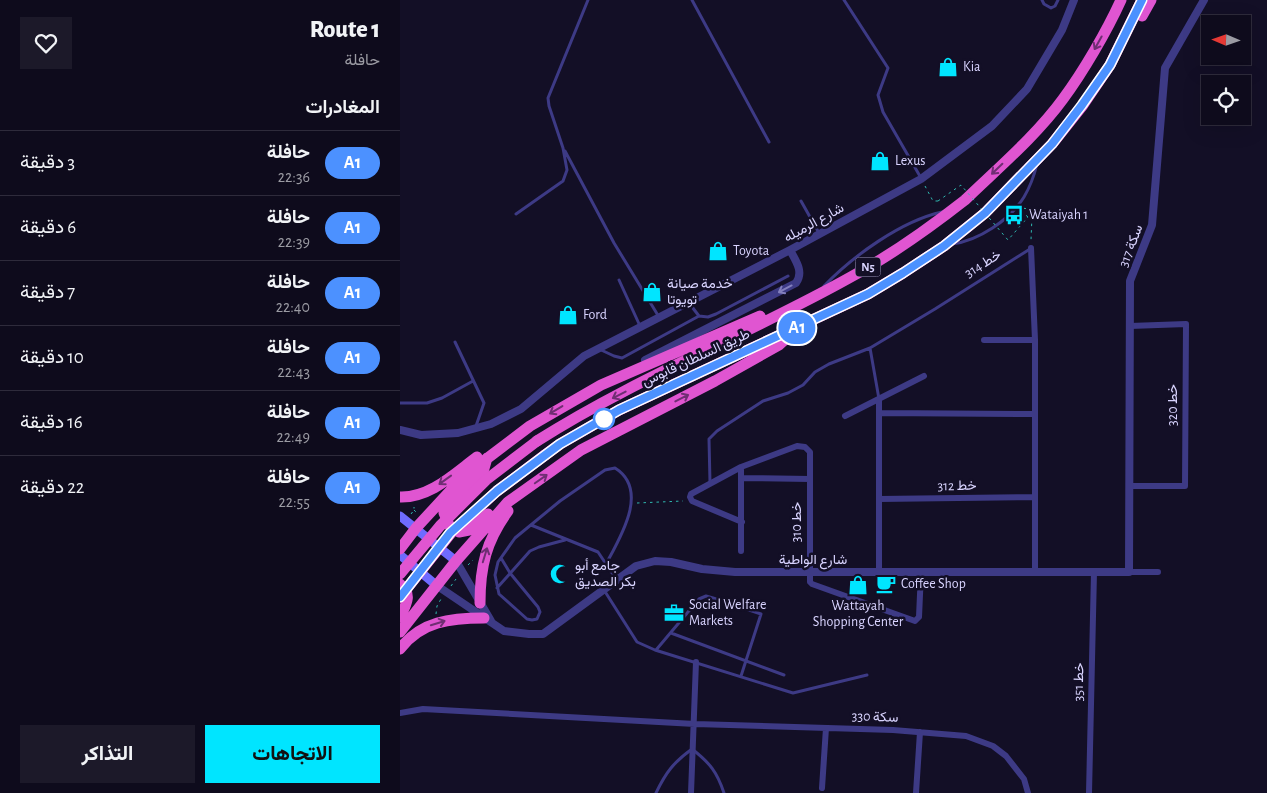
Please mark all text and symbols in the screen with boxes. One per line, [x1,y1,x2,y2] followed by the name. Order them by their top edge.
[1201,15,1251,65] north arrow
[1201,15,1251,125] map controls
[20,17,72,69] button: heart
[310,18,380,42] text: Route 1
[1092,35,1102,50] one-way arrow
[344,52,380,68] text: حافلة
[937,56,959,78] shop icon: Kia
[963,60,981,74] place label: Kia
[1201,75,1251,125] button: locate
[305,98,380,117] text: المغادرات
[267,143,310,162] text: حافلة
[869,150,891,172] shop icon: Lexus
[20,153,75,172] text: 3 دقيقة
[344,154,361,172] text: A1
[895,154,926,168] place label: Lexus
[991,163,1003,175] one-way arrow
[278,169,310,185] text: 22:36
[782,201,848,248] street label: شارع الرميله
[1003,204,1025,226] bus stop icon: Wataiyah 1
[267,208,310,227] text: حافلة
[1029,208,1088,222] place label: Wataiyah 1
[20,218,76,237] text: 6 دقيقة
[344,219,361,237] text: A1
[1117,223,1145,269] street label: سكة 317
[278,234,310,250] text: 22:39
[707,240,729,262] shop icon: Toyota
[733,244,770,258] place label: Toyota
[962,248,1004,280] street label: خط 314
[856,258,880,276] road number: N5
[267,273,310,292] text: حافلة
[667,277,733,308] place label: خدمة صيانة تويوتا
[641,281,663,303] shop icon: خدمة صيانة تويوتا
[20,283,75,302] text: 7 دقيقة
[344,284,361,302] text: A1
[777,284,792,294] one-way arrow
[276,299,310,315] text: 22:40
[557,304,579,326] shop icon: Ford
[583,308,607,322] place label: Ford
[774,312,820,344] line badge: A1
[788,319,806,337] text: A1
[640,327,753,390] street label: طريق السلطان قابوس
[267,338,310,357] text: حافلة
[20,348,84,367] text: 10 دقيقة
[344,349,361,367] text: A1
[277,364,310,380] text: 22:43
[1166,384,1180,426] street label: خط 320
[612,391,627,400] one-way arrow
[674,393,689,402] one-way arrow
[267,403,310,422] text: حافلة
[550,405,564,415] one-way arrow
[593,408,615,430] unlabelled marker
[20,413,83,432] text: 16 دقيقة
[344,414,361,432] text: A1
[277,429,310,445] text: 22:49
[267,468,310,487] text: حافلة
[534,474,548,484] one-way arrow
[438,475,452,485] one-way arrow
[20,478,84,497] text: 22 دقيقة
[344,479,361,497] text: A1
[937,479,977,493] street label: خط 312
[278,494,310,510] text: 22:55
[790,502,804,542] street label: خط 310
[481,548,491,564] one-way arrow
[779,553,847,570] street label: شارع الواطية
[575,558,636,590] place label: جامع أبو بكر الصديق
[549,563,571,585] mosque icon: جامع أبو بكر الصديق
[875,573,897,595] cafe icon: Coffee Shop
[847,574,869,596] shop icon: Wattayah Shopping Center
[901,577,966,591] place label: Coffee Shop
[689,598,766,628] place label: Social Welfare Markets
[813,599,904,629] place label: Wattayah Shopping Center
[663,602,685,624] office icon: Social Welfare Markets
[429,617,445,627] one-way arrow
[1072,662,1086,702] street label: خط 351
[851,709,899,725] street label: سكة 330
[20,725,195,783] button: التذاكر
[205,725,380,783] button: الاتجاهات

